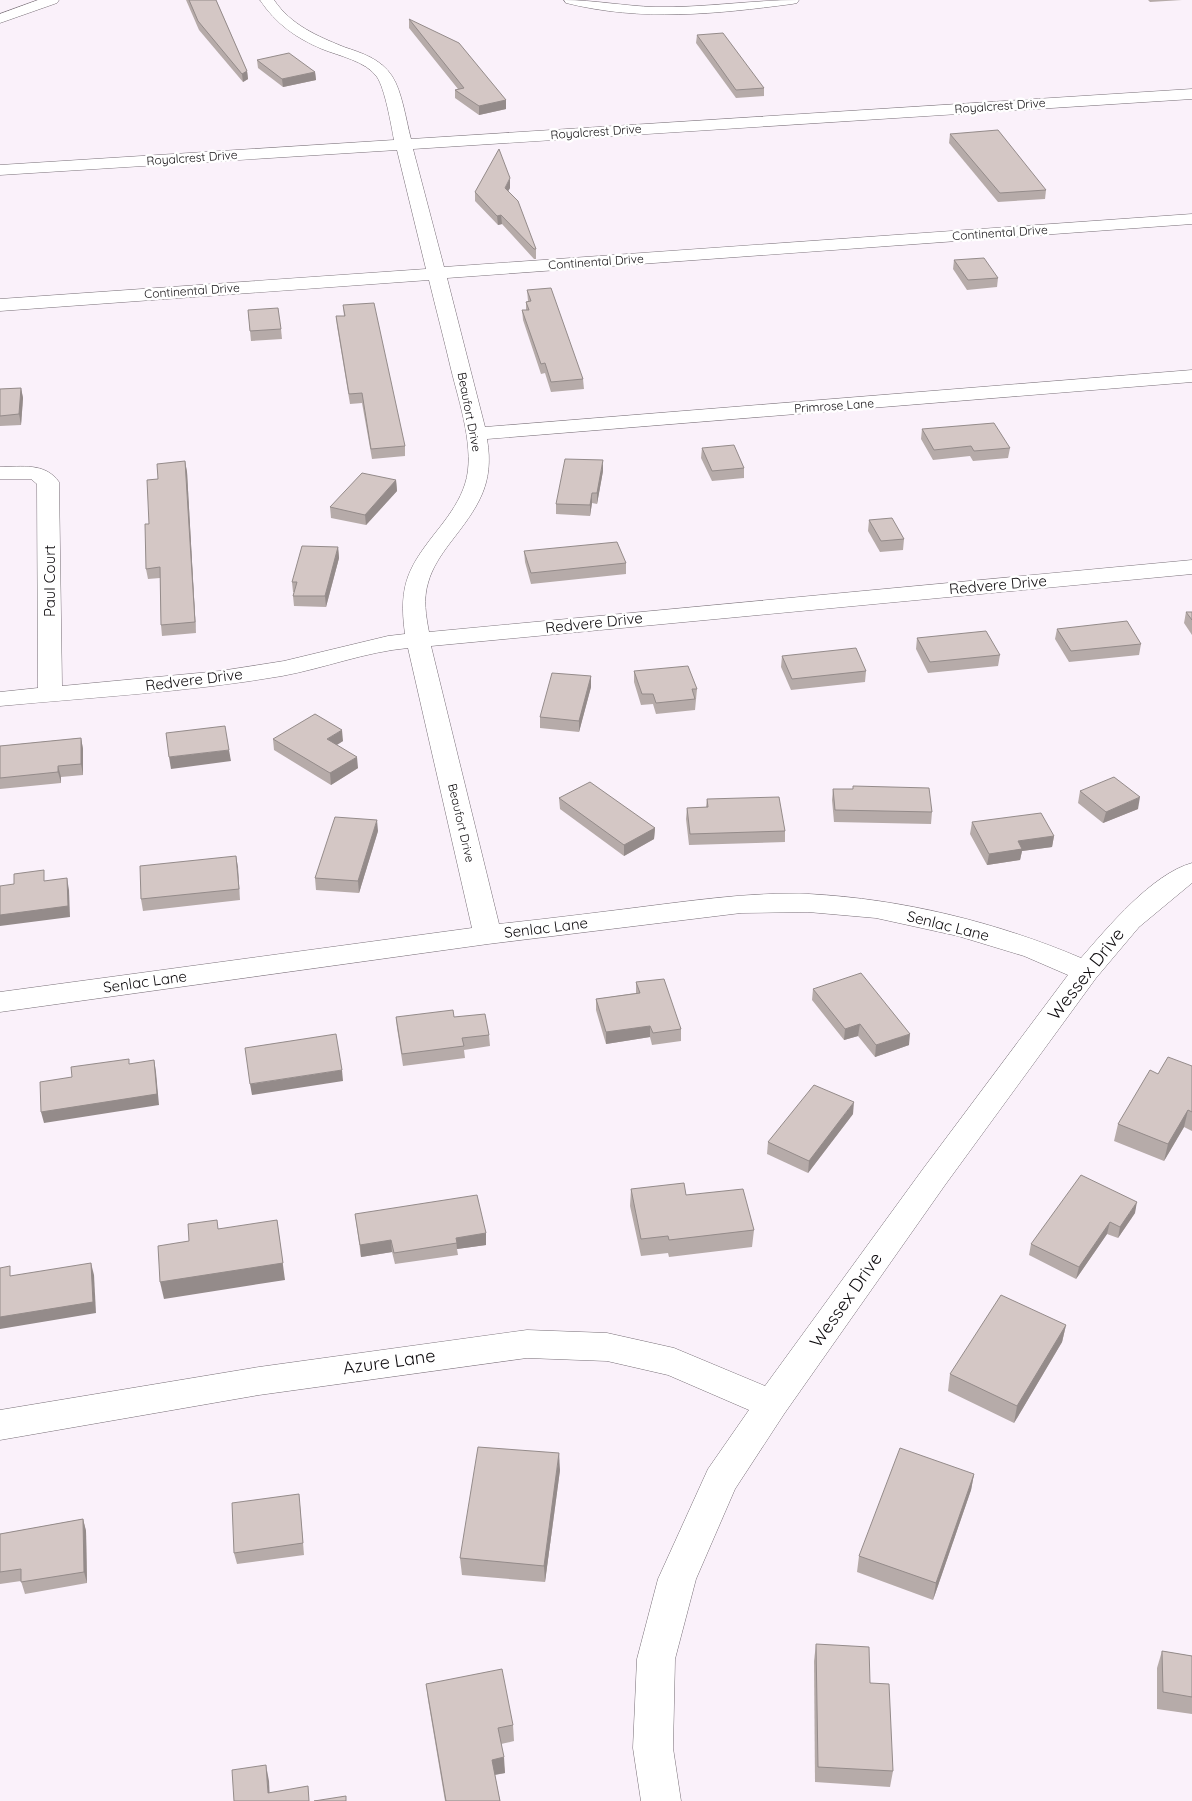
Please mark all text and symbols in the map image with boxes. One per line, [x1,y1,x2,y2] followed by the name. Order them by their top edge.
[954,95,1046,116] street label: Royalcrest Drive
[550,121,642,142] street label: Royalcrest Drive
[146,147,238,168] street label: Royalcrest Drive
[952,222,1048,243] street label: Continental Drive
[548,251,644,272] street label: Continental Drive
[144,280,240,301] street label: Continental Drive
[454,371,485,453] street label: Beaufort Drive
[794,395,875,416] street label: Primrose Lane
[40,545,59,617] street label: Paul Court
[948,571,1048,598] street label: Redvere Drive
[544,608,644,637] street label: Redvere Drive
[144,664,244,695] street label: Redvere Drive
[445,782,478,864] street label: Beaufort Drive
[905,906,991,945] street label: Senlac Lane
[503,913,589,942] street label: Senlac Lane
[1042,923,1129,1025] street label: Wessex Drive
[102,966,188,997] street label: Senlac Lane
[804,1248,887,1352] street label: Wessex Drive
[341,1344,437,1379] street label: Azure Lane

